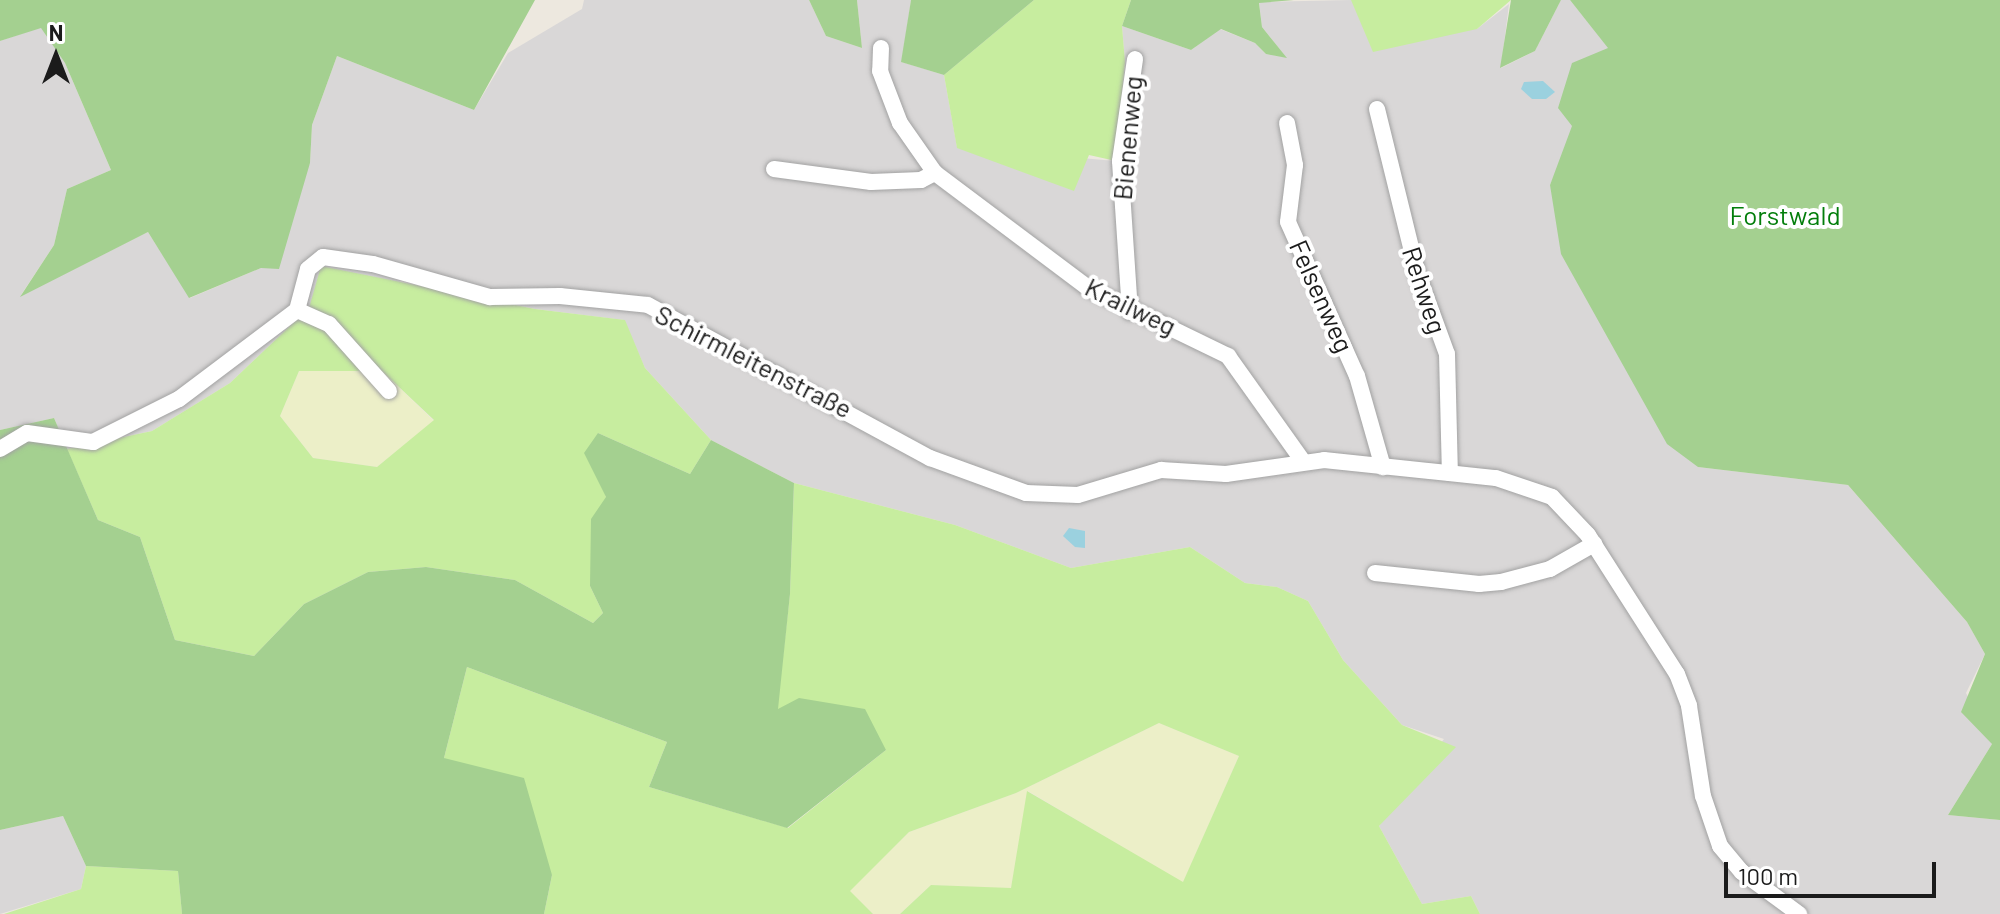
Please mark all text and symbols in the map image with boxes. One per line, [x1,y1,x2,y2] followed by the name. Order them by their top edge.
[16,16,96,96] north arrow
[49,19,63,45] text: N
[1106,75,1148,201] street label: Bienenweg
[1729,199,1841,231] park label: Forstwald
[1283,235,1361,357] street label: Felsenweg
[1396,243,1454,337] street label: Rehweg
[1080,271,1182,341] street label: Krailweg
[650,298,858,424] street label: Schirmleitenstraße
[1728,846,1940,896] scale bar
[1738,861,1798,890] text: 100 m

